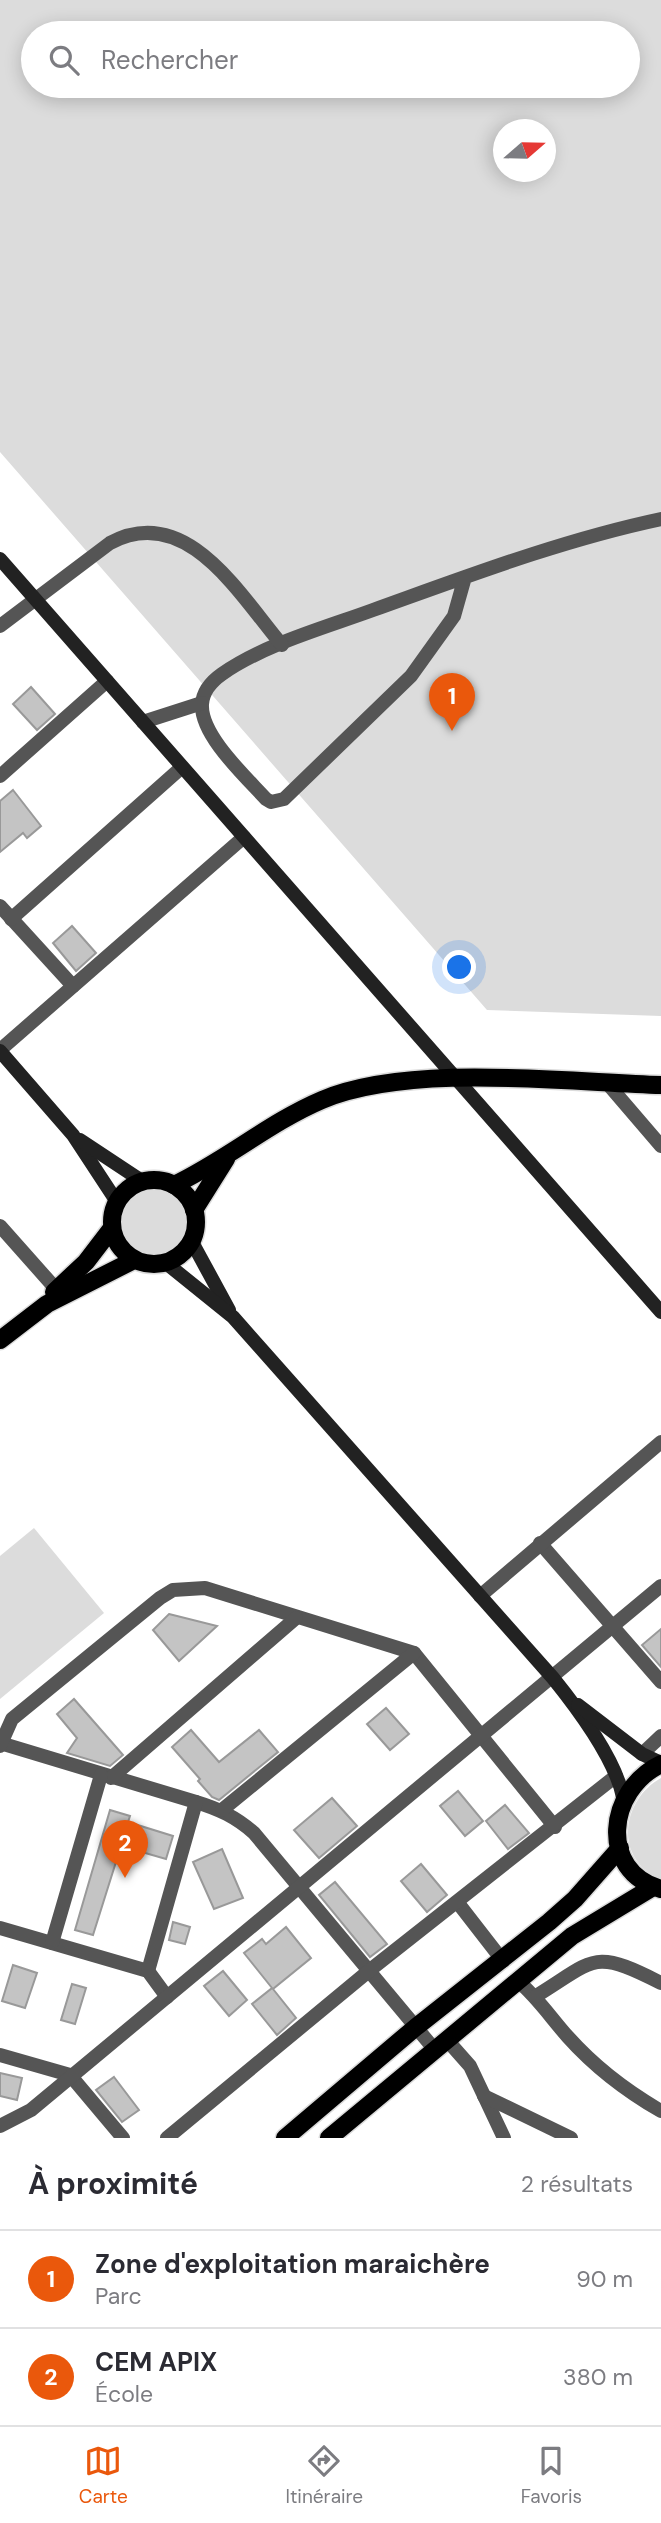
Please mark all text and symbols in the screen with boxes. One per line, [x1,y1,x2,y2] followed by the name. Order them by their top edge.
[21,21,640,98] search box
[45,41,83,79] icon: search
[101,43,238,77] text: Rechercher
[493,119,556,182] north arrow
[429,673,475,731] pin: 1
[442,950,476,984] your location
[102,1820,148,1878] pin: 2
[28,2164,198,2203] text: À proximité
[521,2169,633,2199] text: 2 résultats
[95,2247,490,2281] text: Zone d'exploitation maraichère
[47,2264,55,2294] text: 1
[576,2264,633,2294] text: 90 m
[95,2281,142,2311] text: Parc
[95,2345,217,2379] text: CEM APIX
[44,2362,58,2392] text: 2
[563,2362,633,2392] text: 380 m
[95,2379,153,2409] text: École
[79,2442,128,2509] tab: Carte
[285,2442,363,2509] tab: Itinéraire
[521,2442,582,2509] tab: Favoris

